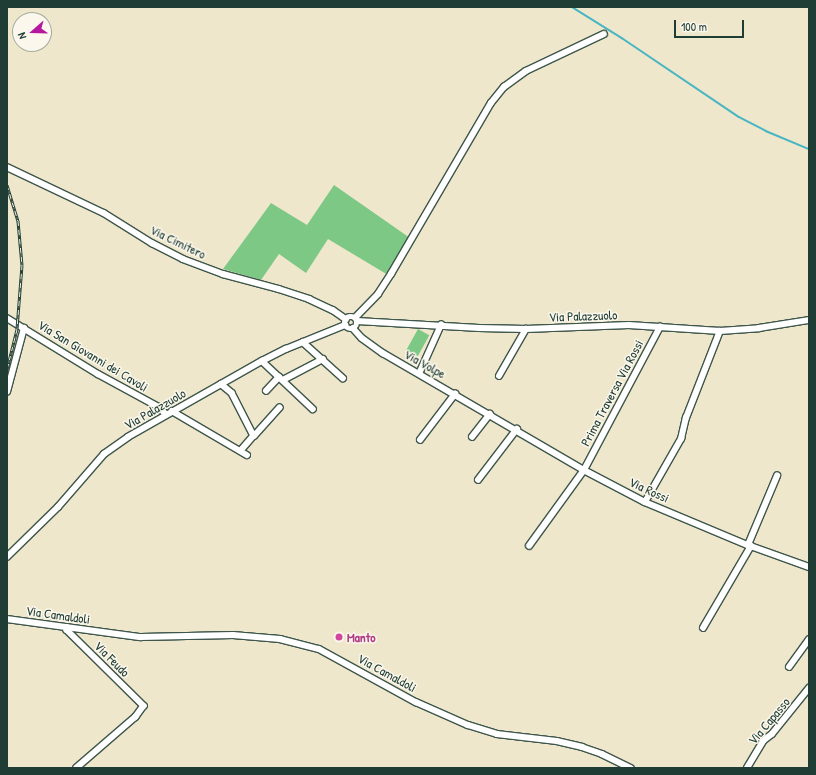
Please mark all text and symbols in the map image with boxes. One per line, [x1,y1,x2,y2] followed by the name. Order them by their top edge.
[12,12,52,52] north arrow
[676,12,746,38] scale bar
[681,18,707,35] text: 100 m
[14,31,29,41] text: N
[148,222,208,262] street label: Via Cimitero
[549,307,617,325] street label: Via Palazzuolo
[35,317,151,395] street label: Via San Giovanni dei Cavoli
[577,337,647,449] street label: Prima Traversa Via Rossi
[402,346,448,382] street label: Via Volpe
[121,385,189,433] street label: Via Palazzuolo
[627,474,671,506] street label: Via Rossi
[25,603,91,627] street label: Via Camaldoli
[347,629,375,645] place label: Manto
[334,632,344,642] marker: Manto
[91,638,133,680] street label: Via Feudo
[355,651,419,695] street label: Via Camaldoli
[745,694,793,748] street label: Via Capasso

